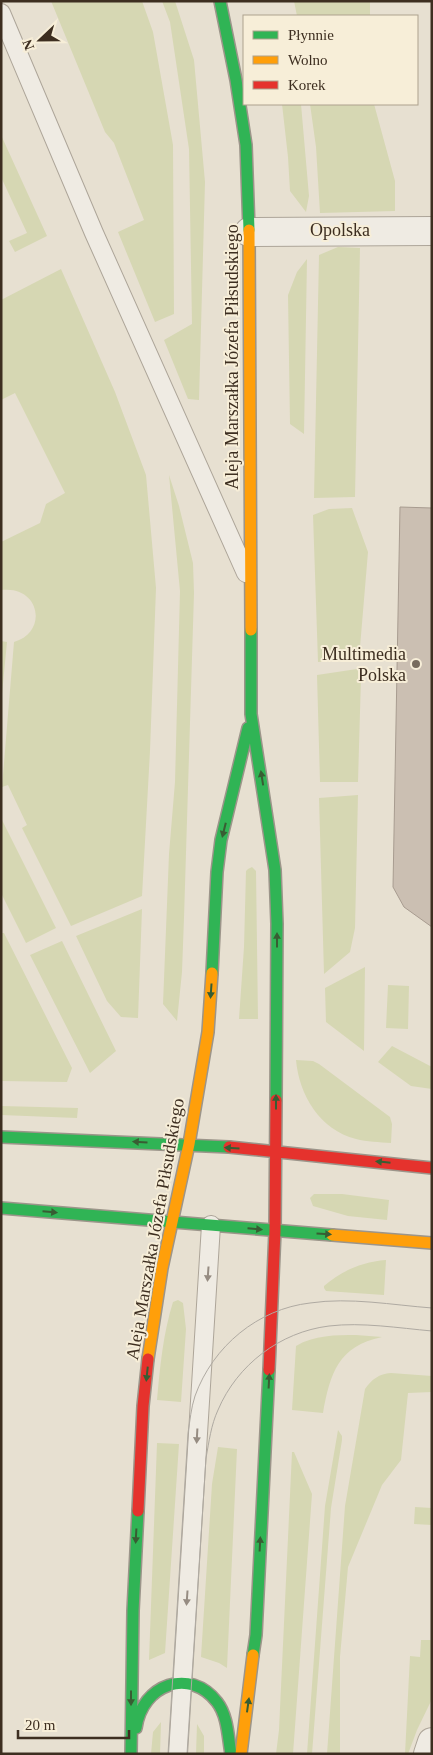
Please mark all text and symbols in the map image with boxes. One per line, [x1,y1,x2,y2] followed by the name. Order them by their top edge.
[15,15,65,65] north arrow
[243,15,418,105] legend
[288,27,334,43] text: Płynnie
[20,37,37,52] text: N
[288,52,328,68] text: Wolno
[288,77,326,93] text: Korek
[310,220,370,240] street label: Opolska
[222,224,242,490] street label: Aleja Marszałka Józefa Piłsudskiego
[322,644,406,685] place label: Multimedia Polska
[410,658,422,670] marker: Multimedia Polska
[257,770,265,786] one-way arrow
[220,822,228,837] one-way arrow
[273,932,281,948] one-way arrow
[206,984,214,1000] one-way arrow
[272,1094,280,1110] one-way arrow
[122,1097,188,1361] street label: Aleja Marszałka Józefa Piłsudskiego
[132,1138,148,1146] one-way arrow
[224,1143,240,1151] one-way arrow
[375,1158,391,1166] one-way arrow
[42,1209,58,1217] one-way arrow
[247,1225,263,1233] one-way arrow
[316,1231,332,1239] one-way arrow
[204,1266,212,1282] one-way arrow
[143,1366,151,1382] one-way arrow
[265,1373,273,1389] one-way arrow
[193,1428,201,1444] one-way arrow
[132,1528,140,1544] one-way arrow
[257,1535,265,1551] one-way arrow
[182,1590,190,1606] one-way arrow
[127,1690,135,1706] one-way arrow
[244,1697,252,1713] one-way arrow
[18,1708,129,1740] scale bar
[25,1717,56,1733] text: 20 m

